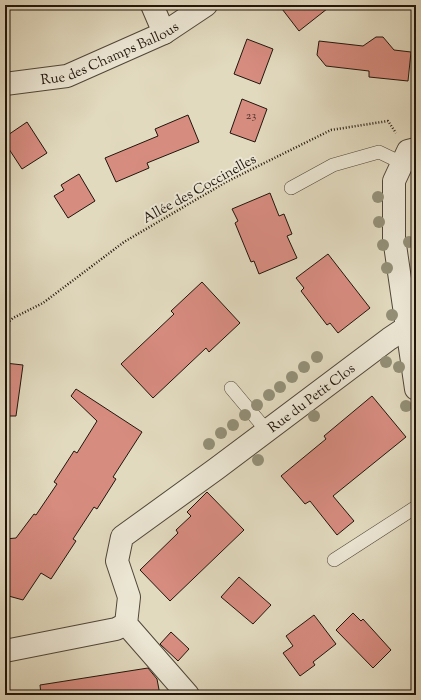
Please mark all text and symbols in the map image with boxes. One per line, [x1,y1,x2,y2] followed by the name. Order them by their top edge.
[40,18,183,91] street label: Rue des Champs Ballous
[246,107,256,125] house number: 23
[139,150,260,229] street label: Allée des Coccinelles
[265,360,360,438] street label: Rue du Petit Clos

